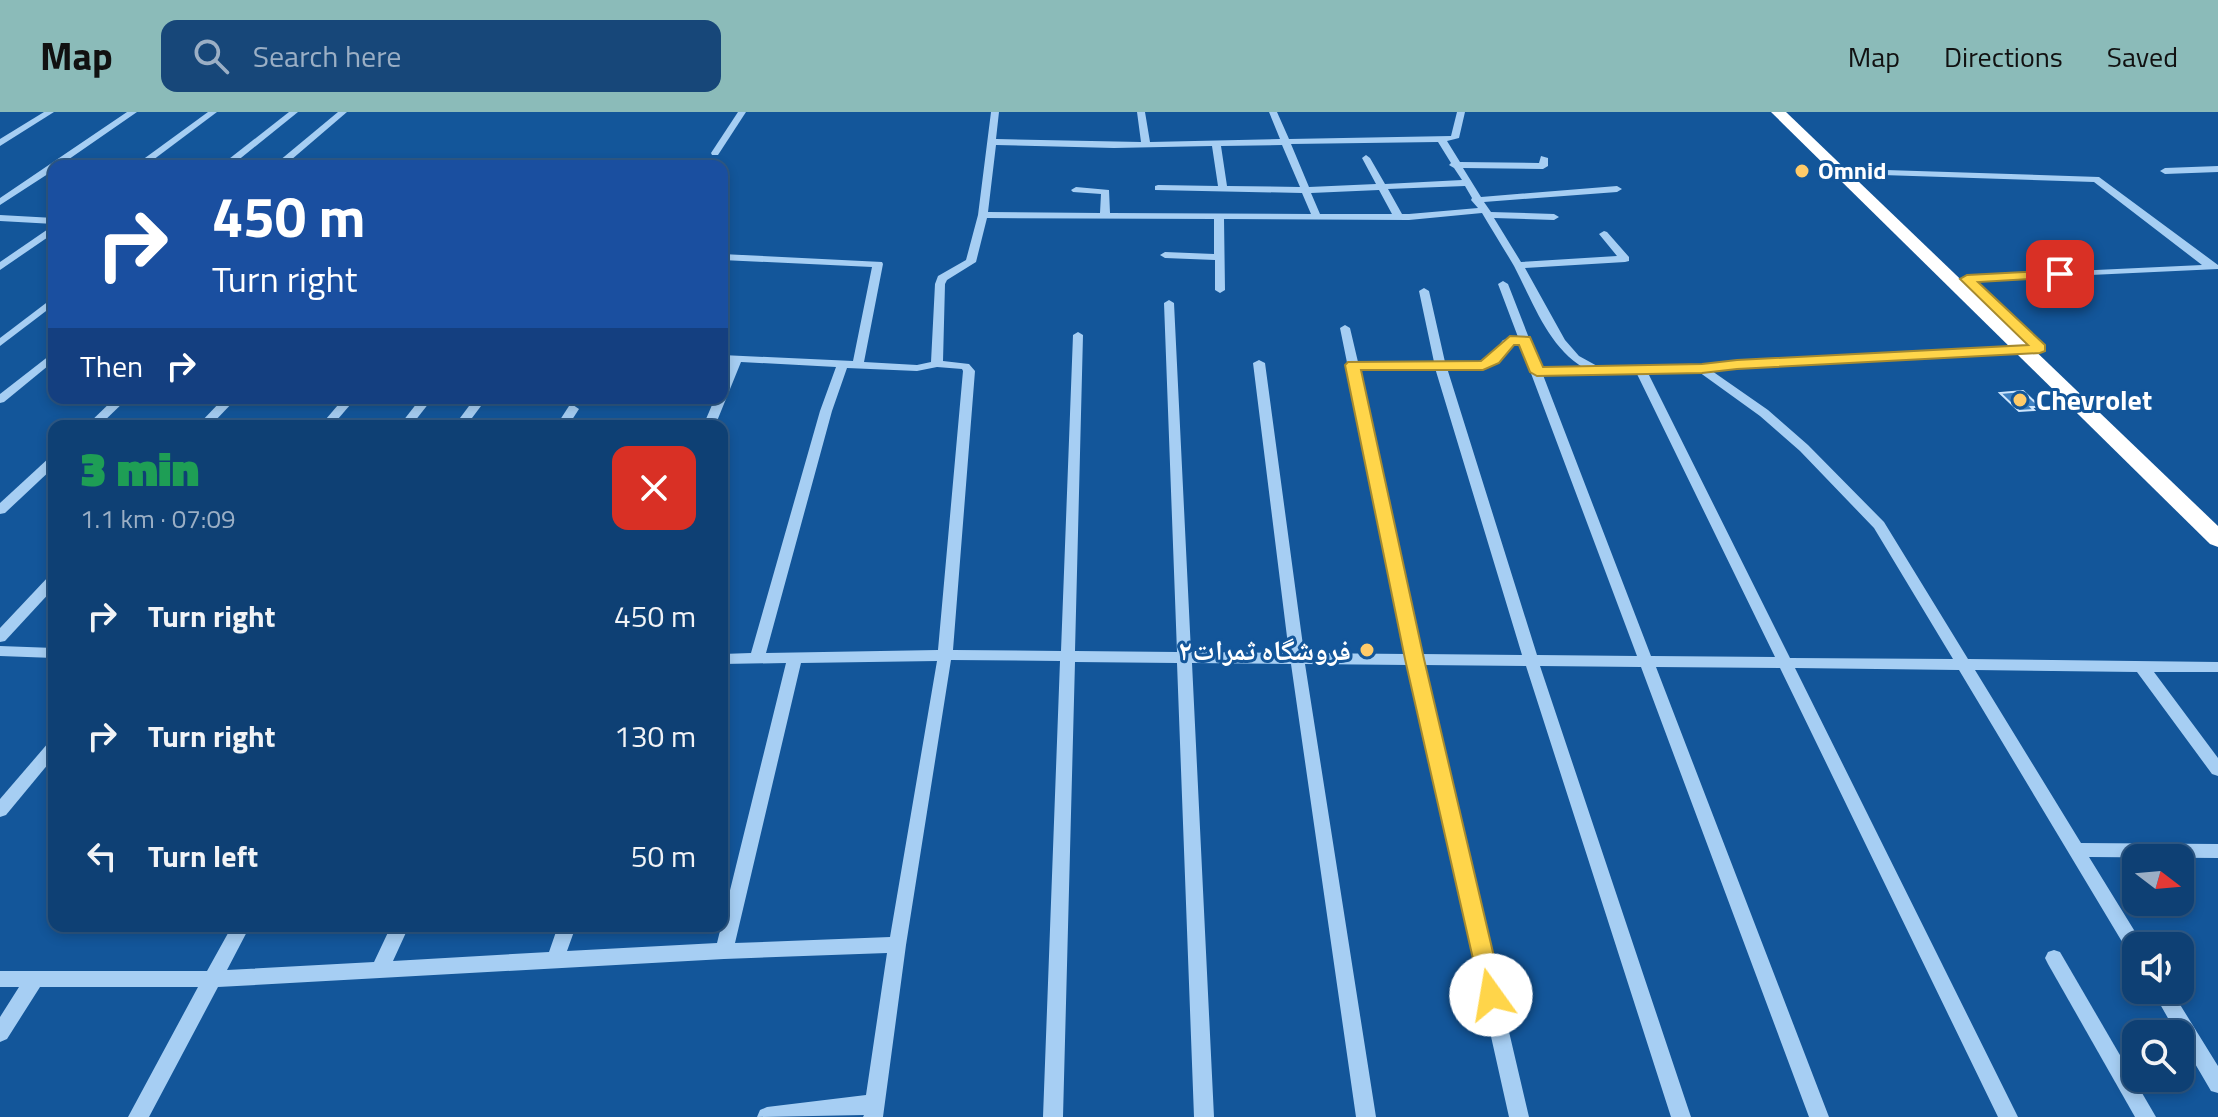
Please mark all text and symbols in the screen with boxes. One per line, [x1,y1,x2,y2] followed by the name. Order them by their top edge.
[161,20,721,92] search box
[40,27,113,85] text: Map
[253,33,402,79] text: Search here
[189,34,233,78] icon: search
[1848,35,1900,78] text: Map
[1944,35,2063,78] text: Directions
[2107,35,2178,78] text: Saved
[1818,152,1886,188] place label: Omnid
[1793,162,1811,180] marker: Omnid
[212,174,365,259] text: 450 m
[80,192,184,296] icon: right
[2026,240,2094,308] pin
[212,251,357,306] text: Turn right
[2038,252,2082,296] icon: arrive
[80,343,143,389] text: Then
[159,344,203,388] icon: right
[2036,378,2152,421] place label: Chevrolet
[2011,391,2029,409] marker: Chevrolet
[80,432,199,505] text: 3 min
[612,446,696,530] button: close
[80,499,236,538] text: 1.1 km · 07:09
[148,593,276,639] text: Turn right
[614,593,696,639] text: 450 m
[80,594,124,638] icon: right
[1179,628,1351,671] place label: فروشگاه ثمرات٢
[1358,641,1376,659] marker: فروشگاه ثمرات٢
[148,713,276,759] text: Turn right
[614,713,696,759] text: 130 m
[80,714,124,758] icon: right
[148,833,258,879] text: Turn left
[631,833,696,879] text: 50 m
[80,834,124,878] icon: left
[2122,844,2194,916] north arrow
[2122,844,2194,1092] map controls
[2122,932,2194,1004] button: sound
[1449,953,1533,1037] position arrow
[2122,1020,2194,1092] button: search

